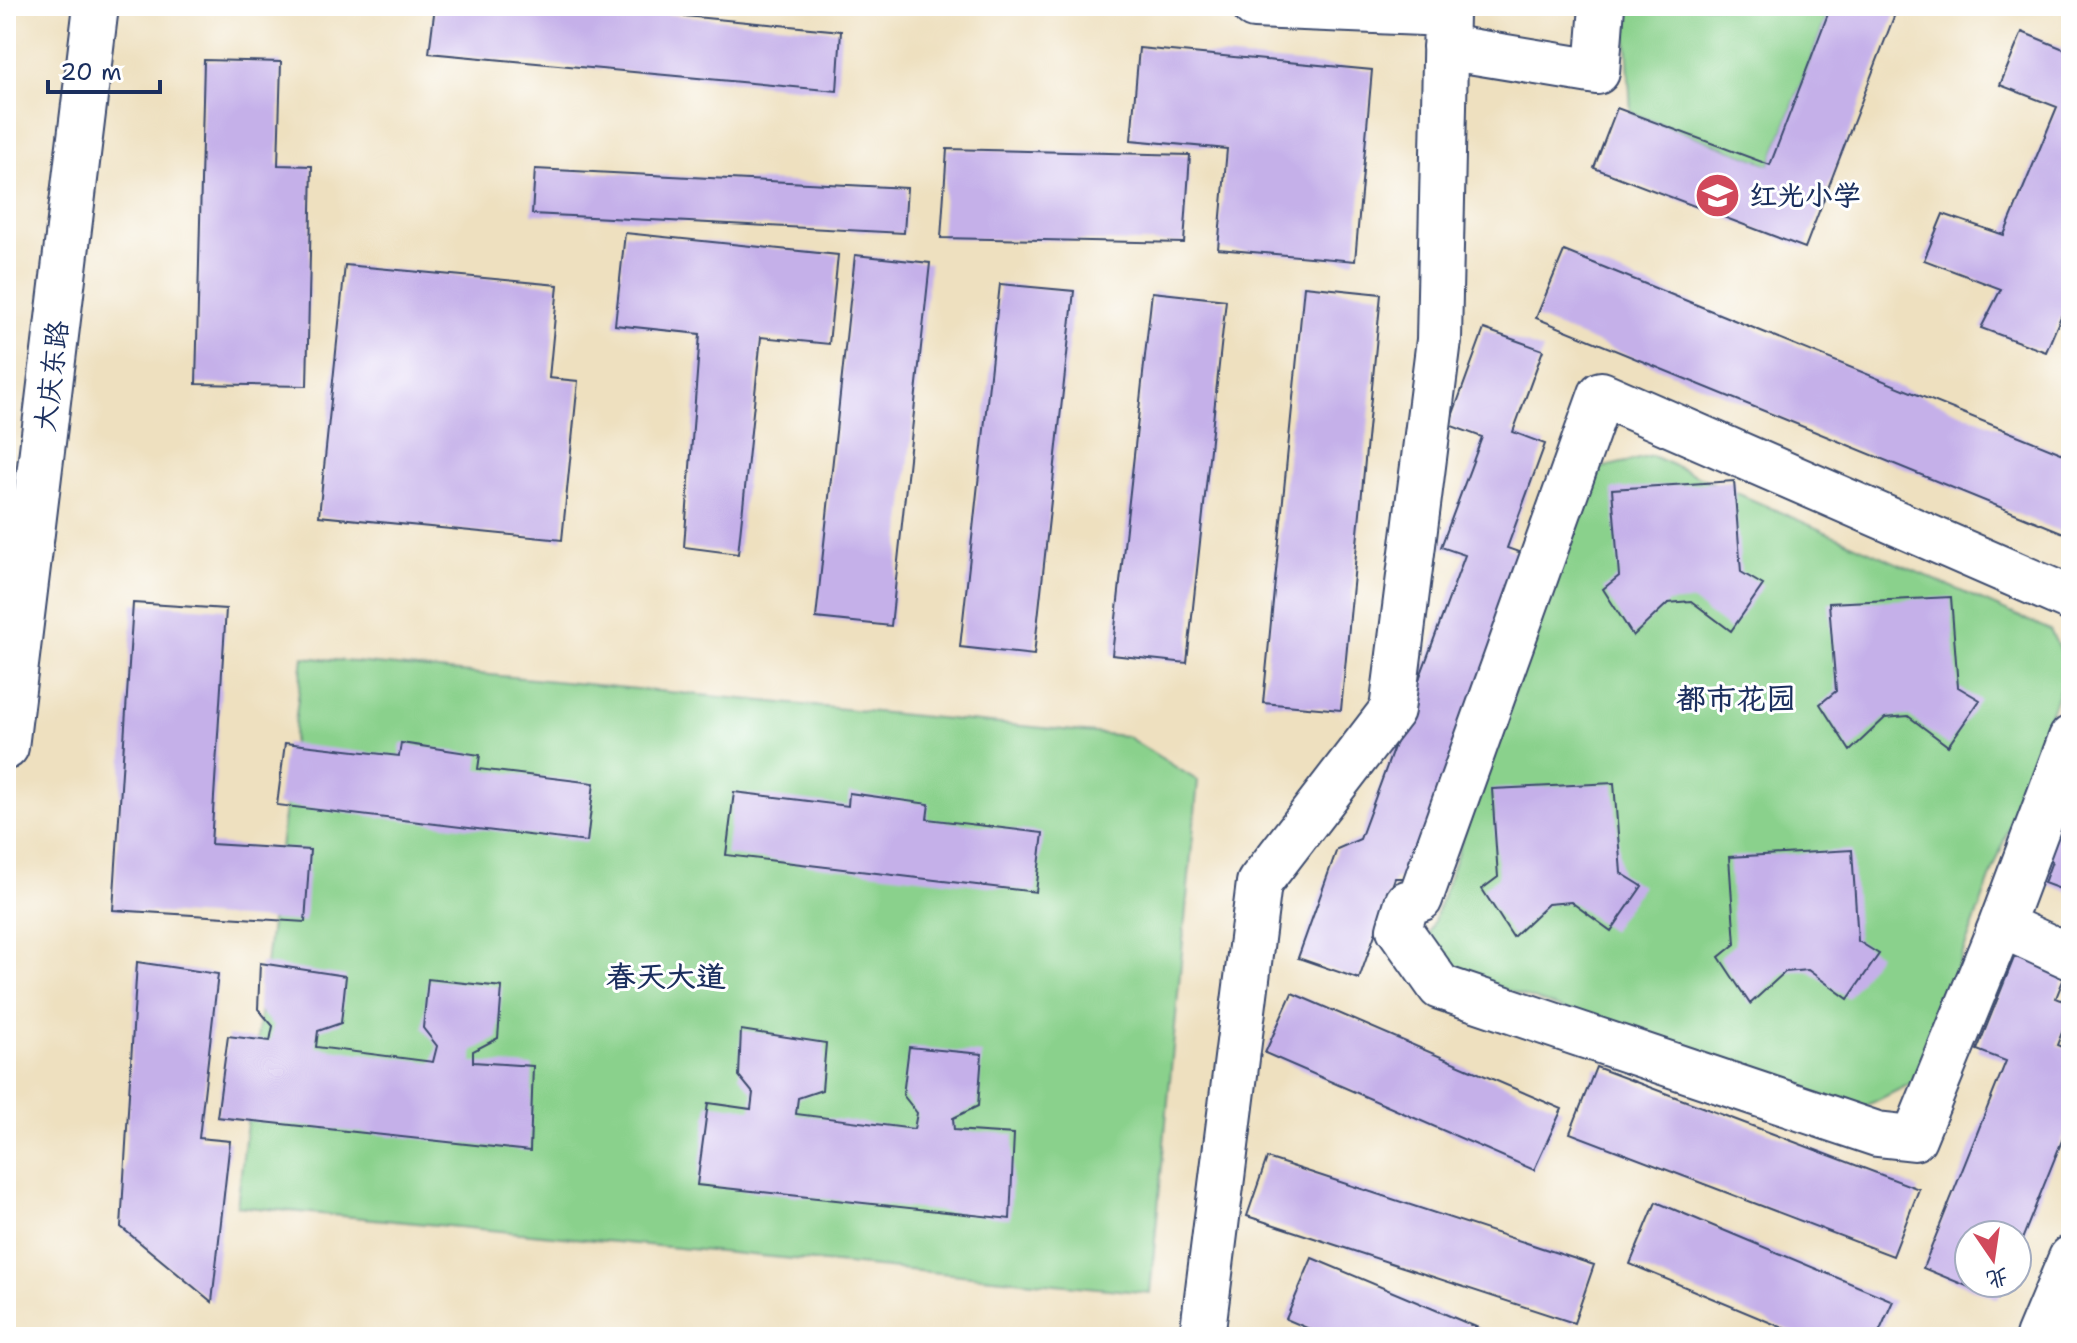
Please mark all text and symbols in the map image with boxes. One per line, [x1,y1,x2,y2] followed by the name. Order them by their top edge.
[48,44,160,94] scale bar
[60,56,122,88] text: 20 m
[1694,171,1742,219] school or university icon: 红光小学
[1749,176,1861,214] place label: 红光小学
[25,318,77,434] street label: 大庆东路
[1676,678,1796,719] district label: 都市花园
[606,956,726,997] district label: 春天大道
[1953,1219,2033,1299] north arrow
[1983,1261,2011,1295] text: 北

